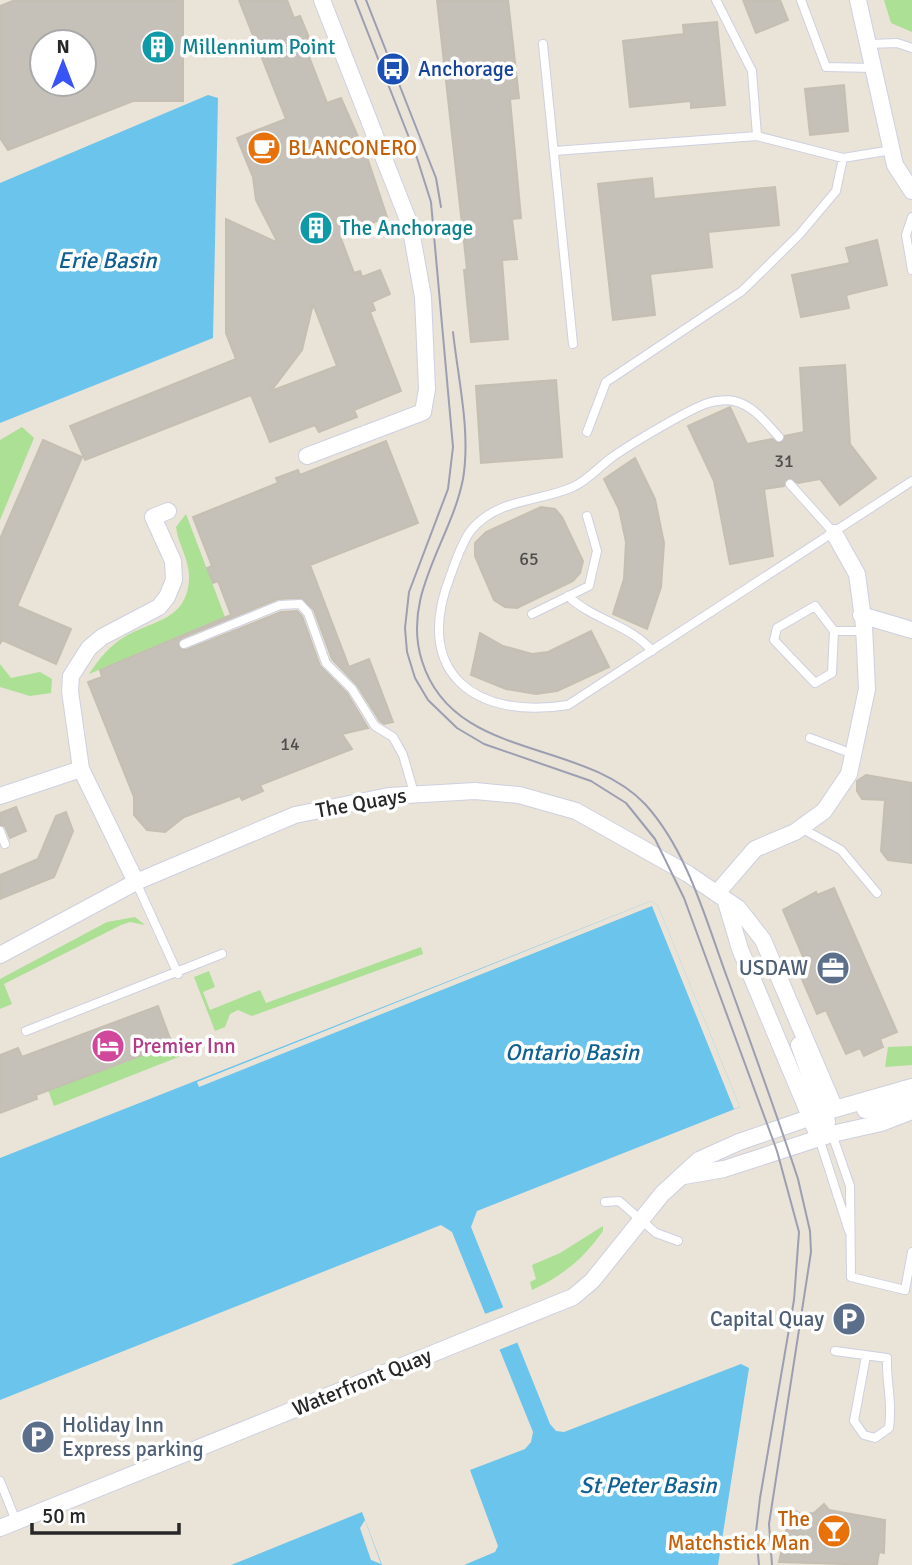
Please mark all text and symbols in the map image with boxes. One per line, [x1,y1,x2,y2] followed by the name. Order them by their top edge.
[28,28,98,98] north arrow
[139,28,177,66] building icon: Millennium Point
[182,34,335,60] place label: Millennium Point
[56,35,70,59] text: N
[374,50,412,88] bus stop icon: Anchorage
[418,56,514,82] place label: Anchorage
[245,129,283,167] cafe icon: BLANCONERO
[288,135,417,161] place label: BLANCONERO
[297,209,335,247] building icon: The Anchorage
[340,215,473,241] place label: The Anchorage
[57,246,158,275] water label: Erie Basin
[774,450,794,472] house number: 31
[519,548,539,570] house number: 65
[280,733,300,755] house number: 14
[314,782,408,824] street label: The Quays
[814,949,852,987] office icon: USDAW
[739,955,808,981] place label: USDAW
[89,1027,127,1065] hotel icon: Premier Inn
[132,1033,236,1059] place label: Premier Inn
[505,1038,640,1067] water label: Ontario Basin
[830,1300,868,1338] parking icon: Capital Quay
[710,1306,824,1332] place label: Capital Quay
[289,1342,436,1422] street label: Waterfront Quay
[62,1412,204,1462] place label: Holiday Inn Express parking
[19,1418,57,1456] parking icon: Holiday Inn Express parking
[579,1471,718,1500] water label: St Peter Basin
[32,1492,178,1536] scale bar
[42,1503,86,1529] text: 50 m
[668,1506,810,1556] place label: The Matchstick Man
[815,1512,853,1550] bar icon: The Matchstick Man

